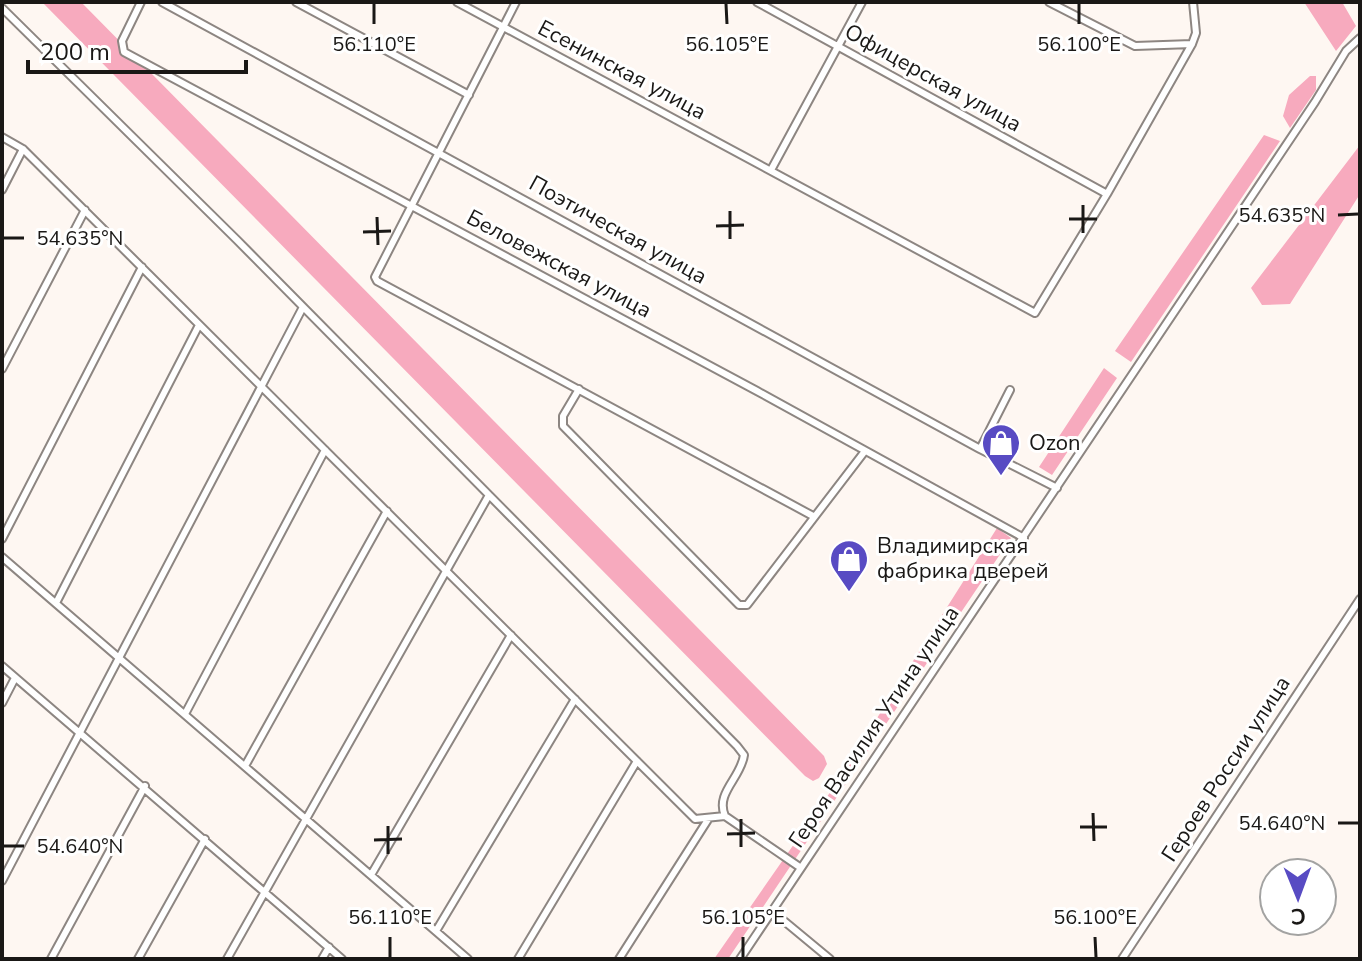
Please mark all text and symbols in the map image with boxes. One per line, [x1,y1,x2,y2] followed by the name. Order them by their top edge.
[533,13,711,127] street label: Есенинская улица
[839,17,1027,139] street label: Офицерская улица
[28,24,246,74] scale bar
[332,31,416,58] text: 56.110°E
[685,31,769,58] text: 56.105°E
[1037,31,1121,58] text: 56.100°E
[40,36,110,68] text: 200 m
[524,169,712,291] street label: Поэтическая улица
[1239,202,1325,229] text: 54.635°N
[461,203,657,325] street label: Беловежская улица
[37,225,123,252] text: 54.635°N
[980,422,1022,477] shop icon: Ozon
[1029,428,1081,458] place label: Ozon
[877,531,1049,586] place label: Владимирская фабрика дверей
[828,538,870,593] shop icon: Владимирская фабрика дверей
[782,600,966,854] street label: Героя Василия Утина улица
[1155,670,1297,868] street label: Героев России улица
[1239,810,1325,837] text: 54.640°N
[37,833,123,860] text: 54.640°N
[1258,857,1338,937] north arrow
[1291,901,1306,931] text: С
[348,904,432,931] text: 56.110°E
[701,904,785,931] text: 56.105°E
[1053,904,1137,931] text: 56.100°E

